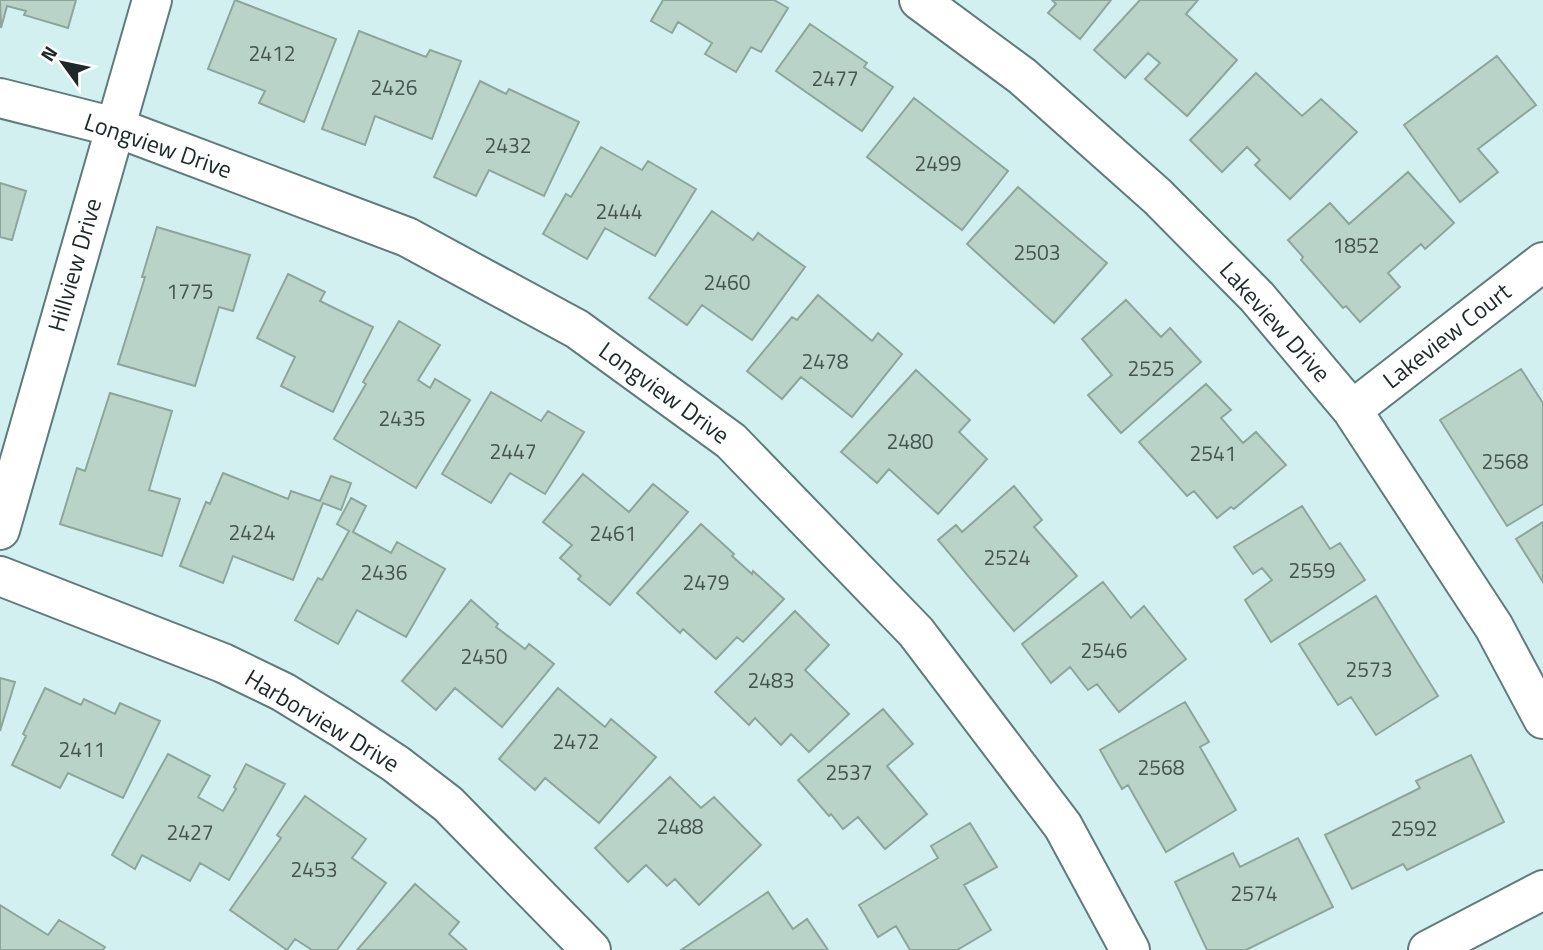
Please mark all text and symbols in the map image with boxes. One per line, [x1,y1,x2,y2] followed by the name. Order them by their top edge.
[28,28,98,98] north arrow
[248,37,296,69] house number: 2412
[33,40,64,67] text: N
[811,62,859,94] house number: 2477
[370,71,418,103] house number: 2426
[80,103,237,187] street label: Longview Drive
[484,129,532,161] house number: 2432
[914,147,962,179] house number: 2499
[38,194,110,336] street label: Hillview Drive
[595,195,643,227] house number: 2444
[1332,229,1380,261] house number: 1852
[1013,236,1061,268] house number: 2503
[1212,253,1340,390] street label: Lakeview Drive
[703,266,751,298] house number: 2460
[1375,273,1519,397] street label: Lakeview Court
[166,275,214,307] house number: 1775
[592,332,738,452] street label: Longview Drive
[801,345,849,377] house number: 2478
[1127,352,1175,384] house number: 2525
[378,402,426,434] house number: 2435
[886,425,934,457] house number: 2480
[489,435,537,467] house number: 2447
[1189,437,1237,469] house number: 2541
[1481,445,1529,477] house number: 2568
[228,516,276,548] house number: 2424
[589,517,637,549] house number: 2461
[983,541,1031,573] house number: 2524
[1288,554,1336,586] house number: 2559
[360,556,408,588] house number: 2436
[682,566,730,598] house number: 2479
[1080,634,1128,666] house number: 2546
[460,640,508,672] house number: 2450
[1345,653,1393,685] house number: 2573
[238,660,407,781] street label: Harborview Drive
[747,664,795,696] house number: 2483
[552,725,600,757] house number: 2472
[58,733,106,765] house number: 2411
[1137,751,1185,783] house number: 2568
[825,756,873,788] house number: 2537
[656,810,704,842] house number: 2488
[1390,812,1438,844] house number: 2592
[166,816,214,848] house number: 2427
[290,853,338,885] house number: 2453
[1230,877,1278,909] house number: 2574

